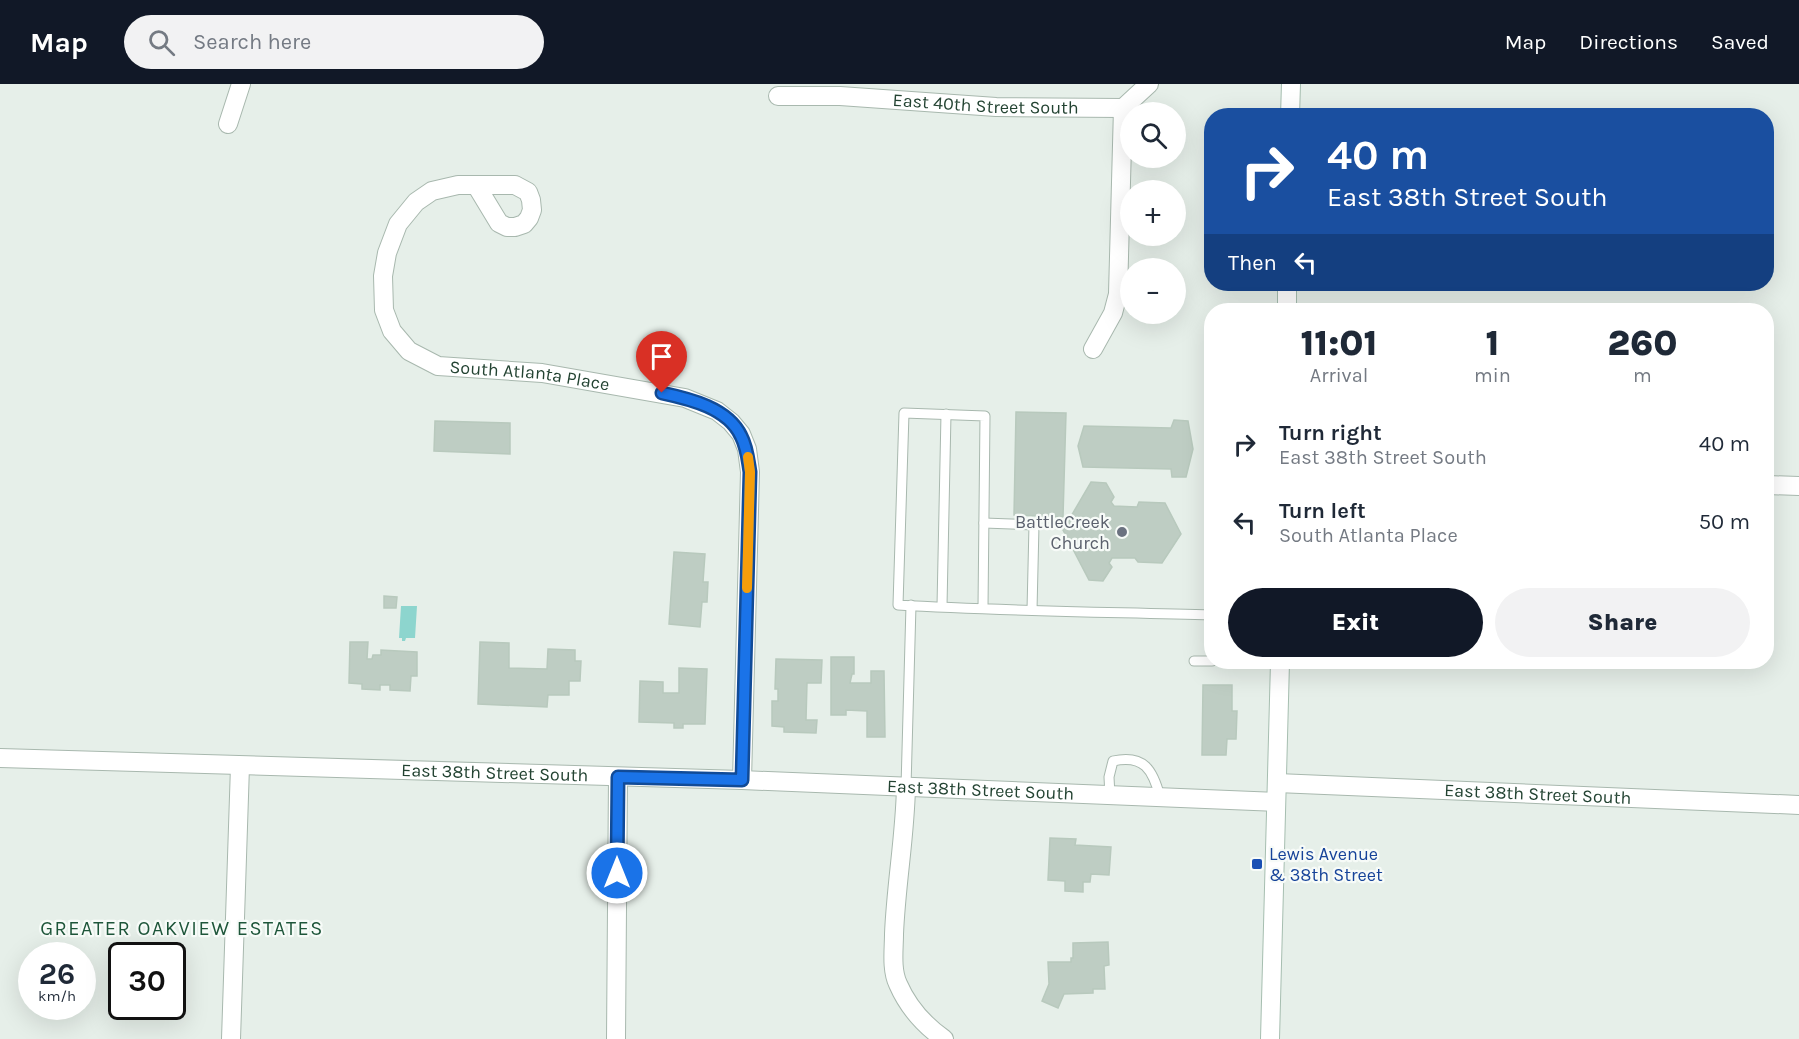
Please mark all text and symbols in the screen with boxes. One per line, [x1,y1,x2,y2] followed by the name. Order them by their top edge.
[124,15,544,69] search box
[30,26,88,59] text: Map
[145,26,178,59] icon: search
[193,29,311,55] text: Search here
[1505,30,1546,54] text: Map
[1579,30,1678,54] text: Directions
[1711,30,1769,54] text: Saved
[892,89,1079,119] street label: East 40th Street South
[1120,102,1186,324] map controls
[1120,102,1186,168] button: search
[1327,130,1429,180] text: 40 m
[1228,132,1306,210] icon: right
[1120,180,1186,246] button: +
[1327,181,1608,213] text: East 38th Street South
[1289,246,1322,279] icon: left
[1228,250,1277,276] text: Then
[1120,258,1186,324] button: −
[1301,322,1377,364] text: 11:01
[1485,322,1499,364] text: 1
[1607,322,1677,364] text: 260
[636,331,687,393] pin
[645,340,678,373] icon: arrive
[449,356,611,396] street label: South Atlanta Place
[1310,364,1368,387] text: Arrival
[1474,364,1511,387] text: min
[1633,364,1652,387] text: m
[1279,420,1382,446] text: Turn right
[1228,428,1261,461] icon: right
[1699,431,1750,457] text: 40 m
[1279,446,1487,469] text: East 38th Street South
[1279,498,1366,524] text: Turn left
[1228,506,1261,539] icon: left
[1699,509,1750,535] text: 50 m
[1015,511,1110,554] place label: BattleCreek Church
[1279,524,1458,547] text: South Atlanta Place
[1115,525,1129,539] marker: BattleCreek Church
[1228,588,1483,657] button: Exit
[1495,588,1750,657] button: Share
[401,759,589,786] street label: East 38th Street South
[886,775,1074,805] street label: East 38th Street South
[1444,779,1632,809] street label: East 38th Street South
[585,841,649,905] position arrow
[1269,843,1383,886] place label: Lewis Avenue & 38th Street
[1250,857,1264,871] marker: Lewis Avenue & 38th Street
[40,917,324,940] district label: GREATER OAKVIEW ESTATES
[108,942,186,1020] speed limit sign: 30
[39,956,75,992] text: 26
[38,987,76,1005] text: km/h

